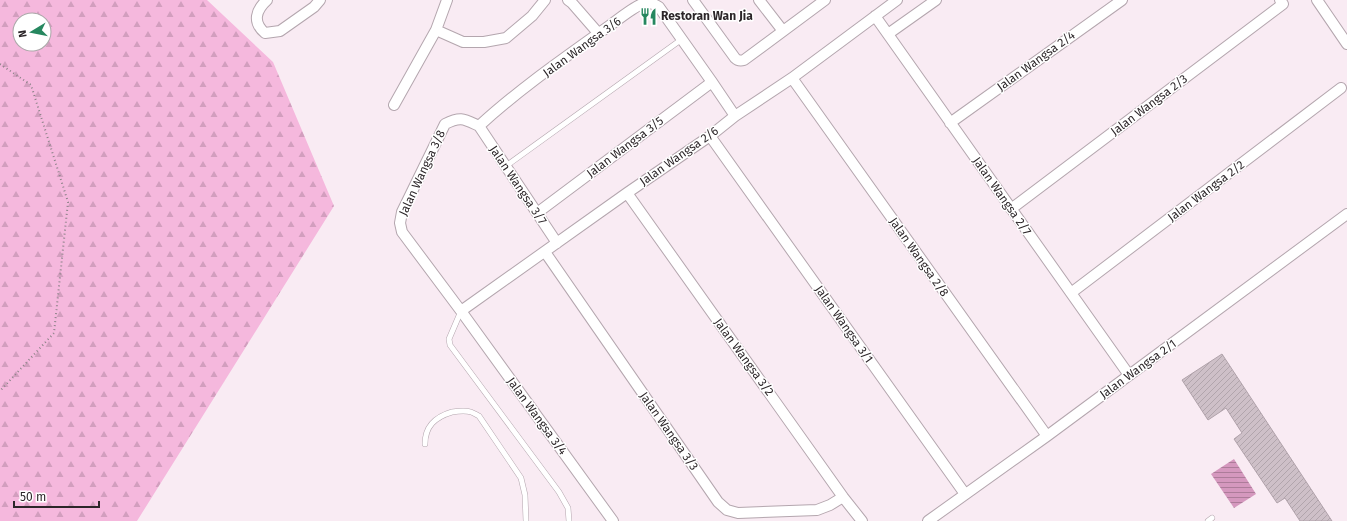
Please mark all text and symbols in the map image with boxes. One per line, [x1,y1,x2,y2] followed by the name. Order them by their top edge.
[638,6,658,26] restaurant icon: Restoran Wan Jia
[661,9,753,23] place label: Restoran Wan Jia
[12,12,52,52] north arrow
[540,14,624,80] street label: Jalan Wangsa 3/6
[994,28,1078,94] street label: Jalan Wangsa 2/4
[16,29,30,38] text: N
[1108,72,1190,138] street label: Jalan Wangsa 2/3
[584,114,666,180] street label: Jalan Wangsa 3/5
[637,124,721,188] street label: Jalan Wangsa 2/6
[396,128,448,218] street label: Jalan Wangsa 3/8
[486,143,550,227] street label: Jalan Wangsa 3/7
[970,154,1034,238] street label: Jalan Wangsa 2/7
[1165,158,1247,224] street label: Jalan Wangsa 2/2
[887,215,952,300] street label: Jalan Wangsa 2/8
[812,283,876,365] street label: Jalan Wangsa 3/1
[711,316,777,398] street label: Jalan Wangsa 3/2
[1097,336,1179,402] street label: Jalan Wangsa 2/1
[504,374,570,458] street label: Jalan Wangsa 3/4
[637,389,701,473] street label: Jalan Wangsa 3/3
[14,483,99,509] scale bar
[20,490,46,504] text: 50 m

